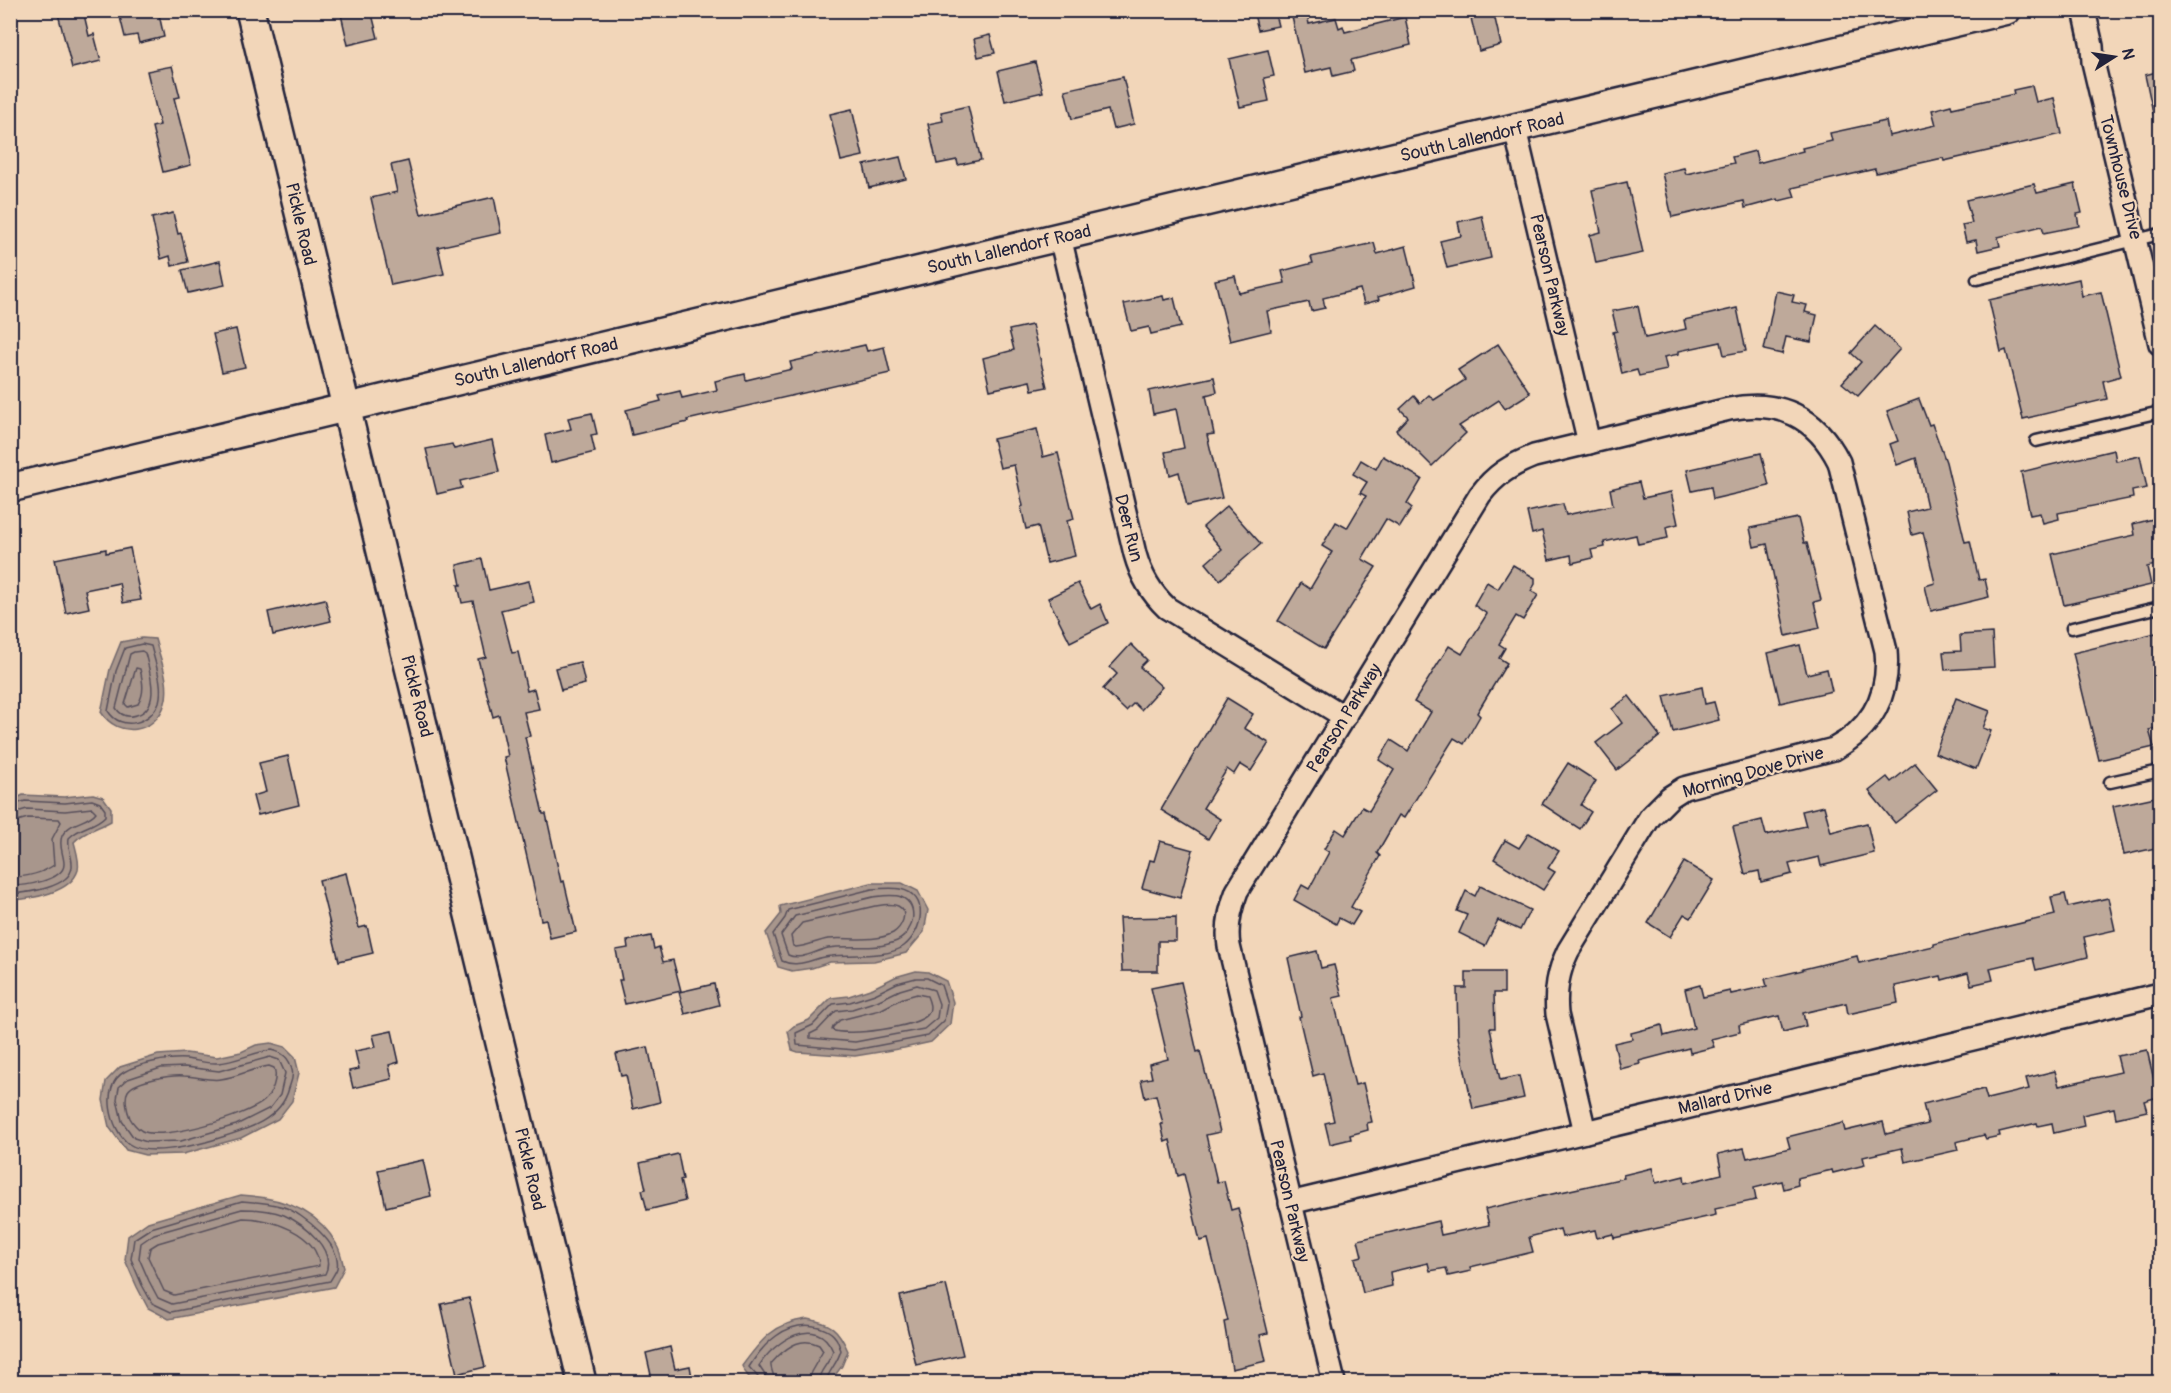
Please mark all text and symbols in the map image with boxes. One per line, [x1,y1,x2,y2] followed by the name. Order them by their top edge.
[2084,27,2144,87] north arrow
[2117,47,2139,62] text: N
[1398,107,1566,168] street label: South Lallendorf Road
[2094,113,2147,242] street label: Townhouse Drive
[280,181,321,268] street label: Pickle Road
[1524,212,1575,339] street label: Pearson Parkway
[925,219,1093,280] street label: South Lallendorf Road
[452,332,620,393] street label: South Lallendorf Road
[1109,492,1148,564] street label: Deer Run
[395,653,438,740] street label: Pickle Road
[1302,659,1387,777] street label: Pearson Parkway
[1680,741,1826,804] street label: Morning Dove Drive
[1676,1077,1774,1120] street label: Mallard Drive
[509,1126,550,1213] street label: Pickle Road
[1264,1138,1315,1265] street label: Pearson Parkway

